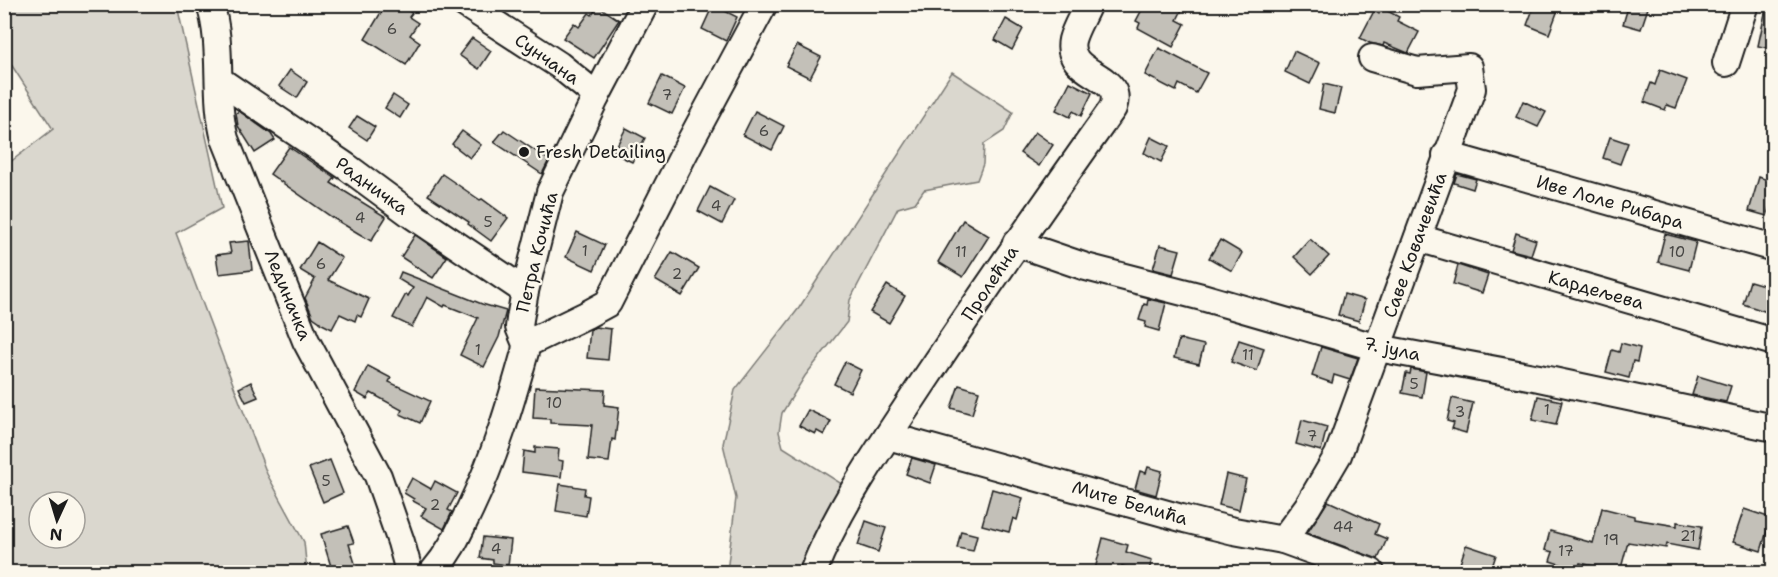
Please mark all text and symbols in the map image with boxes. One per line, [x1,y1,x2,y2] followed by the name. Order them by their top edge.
[387,19,397,39] house number: 6
[510,28,584,90] street label: Сунчана
[662,85,672,105] house number: 7
[759,121,769,141] house number: 6
[536,140,666,164] place label: Fresh Detailing
[517,145,531,159] marker: Fresh Detailing
[331,151,413,221] street label: Радничка
[1378,169,1452,321] street label: Саве Ковачевића
[1533,169,1687,235] street label: Иве Лоле Рибара
[510,189,564,315] street label: Петра Кочића
[711,196,721,216] house number: 4
[355,208,365,228] house number: 4
[483,212,493,232] house number: 5
[582,241,588,261] house number: 1
[956,241,1024,325] street label: Пролећна
[955,242,967,262] house number: 11
[1669,242,1685,262] house number: 10
[259,246,317,344] street label: Лединачка
[316,254,326,274] house number: 6
[672,264,682,284] house number: 2
[1545,265,1647,315] street label: Кардељева
[1361,331,1423,367] street label: 7. јула
[475,340,481,360] house number: 1
[1242,345,1254,365] house number: 11
[1409,374,1419,394] house number: 5
[546,393,562,413] house number: 10
[1544,400,1550,420] house number: 1
[1455,402,1465,422] house number: 3
[1307,426,1317,446] house number: 7
[321,471,331,491] house number: 5
[1069,475,1191,531] street label: Мите Белића
[27,490,87,550] north arrow
[430,495,440,515] house number: 2
[1333,517,1353,537] house number: 44
[49,524,63,545] text: N
[1680,526,1696,546] house number: 21
[1603,530,1619,550] house number: 19
[491,539,501,559] house number: 4
[1558,541,1574,561] house number: 17

